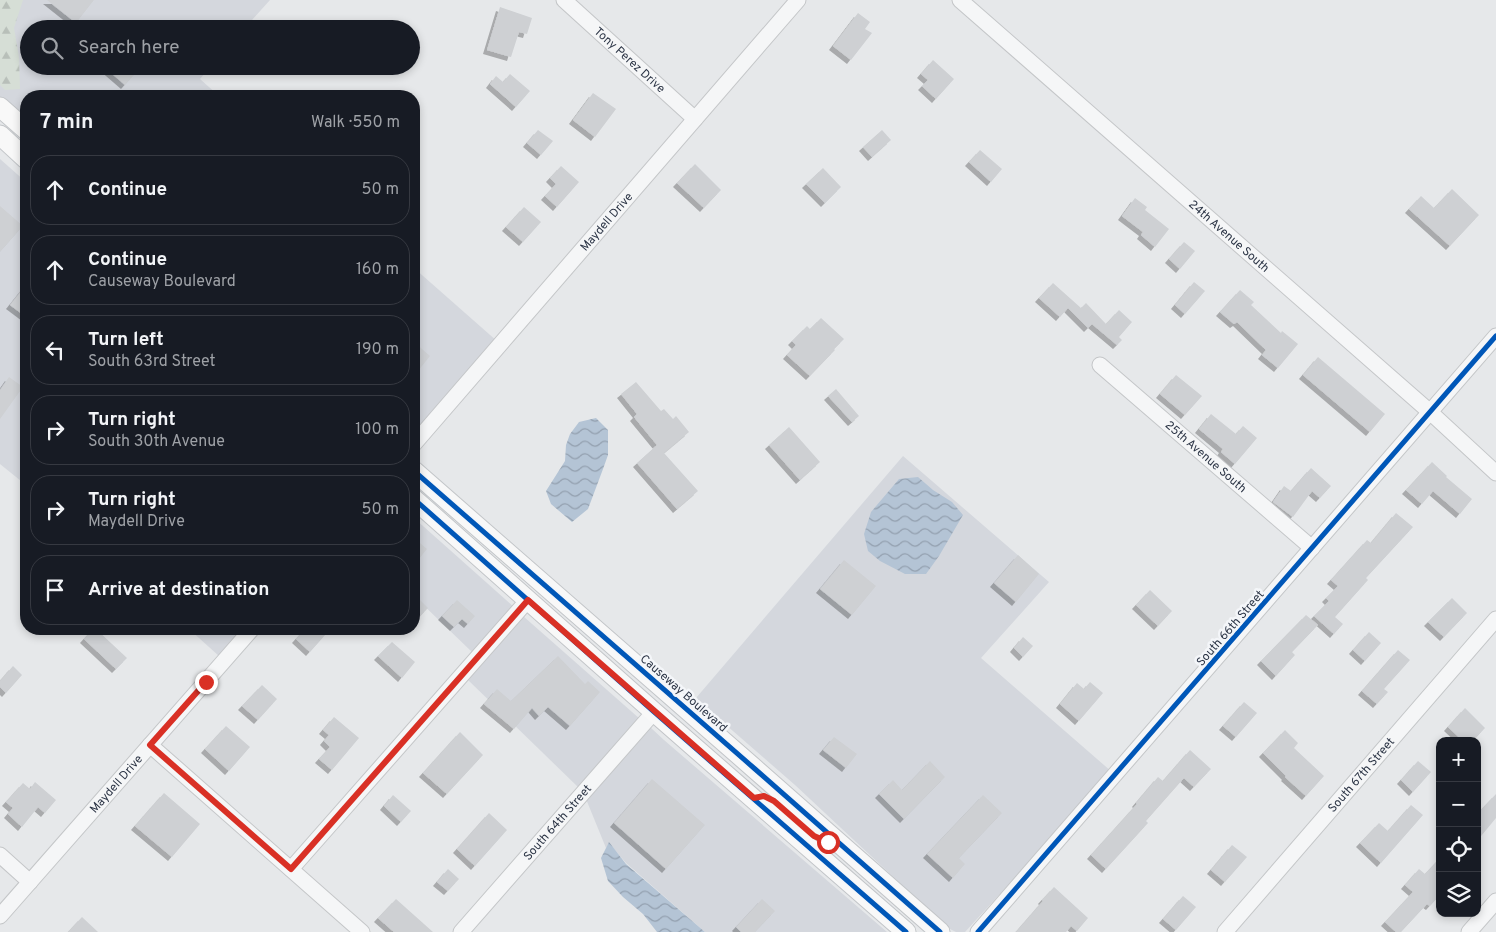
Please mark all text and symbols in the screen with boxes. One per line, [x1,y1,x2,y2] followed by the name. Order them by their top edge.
[20,20,420,75] search box
[590,24,668,97] street label: Tony Perez Drive
[38,34,66,62] icon: search
[78,36,180,60] text: Search here
[40,109,93,136] text: 7 min
[311,113,400,133] text: Walk · 550 m
[41,176,69,204] icon: ahead
[88,178,167,202] text: Continue
[362,180,399,200] text: 50 m
[577,190,637,255] street label: Maydell Drive
[1185,197,1272,277] street label: 24th Avenue South
[88,248,167,272] text: Continue
[41,256,69,284] icon: ahead
[356,260,399,280] text: 160 m
[88,272,236,292] text: Causeway Boulevard
[88,328,164,352] text: Turn left
[41,336,69,364] icon: left
[356,340,399,360] text: 190 m
[88,352,216,372] text: South 63rd Street
[88,408,176,432] text: Turn right
[41,416,69,444] icon: right
[1161,418,1249,497] street label: 25th Avenue South
[355,420,399,440] text: 100 m
[88,432,225,452] text: South 30th Avenue
[88,488,176,512] text: Turn right
[41,496,69,524] icon: right
[362,500,399,520] text: 50 m
[88,512,185,532] text: Maydell Drive
[41,576,69,604] icon: arrive
[88,578,269,602] text: Arrive at destination
[1193,587,1268,670] street label: South 66th Street
[636,651,730,736] street label: Causeway Boulevard
[195,671,218,694] route end
[1325,735,1399,816] street label: South 67th Street
[1436,737,1481,917] map controls
[1436,737,1481,782] button: +
[87,752,147,817] street label: Maydell Drive
[520,782,596,864] street label: South 64th Street
[1436,782,1481,827] button: −
[1436,827,1481,872] button: locate
[817,831,840,854] route start
[1436,872,1481,917] button: layers

